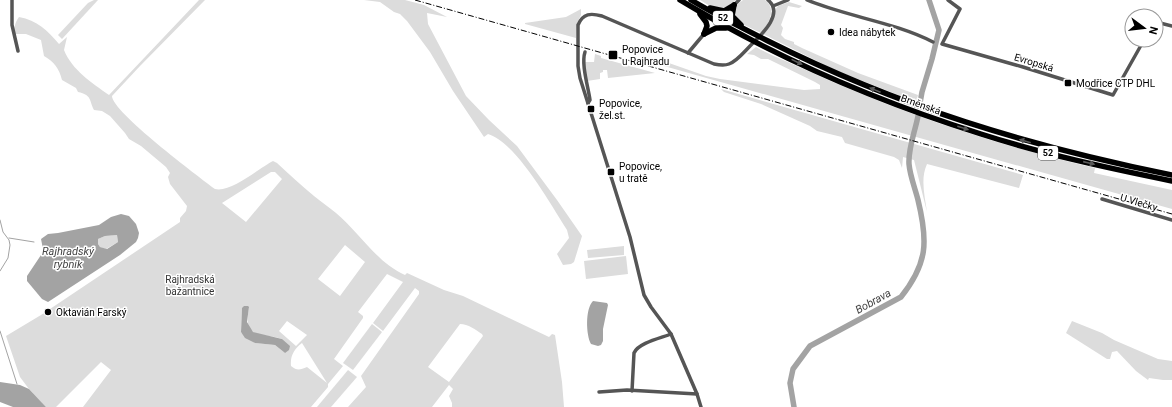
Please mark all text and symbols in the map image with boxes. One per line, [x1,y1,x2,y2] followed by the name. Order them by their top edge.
[1124,8,1164,48] north arrow
[713,11,733,25] road number: 52
[1146,25,1160,36] text: N
[826,27,836,37] marker: Idea nábytek
[839,27,896,38] place label: Idea nábytek
[622,44,669,67] place label: Popovice u Rajhradu
[607,49,619,61] marker: Popovice u Rajhradu
[1013,51,1055,74] street label: Evropská
[792,59,803,65] one-way arrow
[1063,78,1073,88] marker: Modřice CTP DHL
[1076,78,1156,89] place label: Modřice CTP DHL
[870,87,881,93] one-way arrow
[899,92,942,117] street label: Brněnská
[599,98,642,121] place label: Popovice, žel.st.
[586,104,596,114] marker: Popovice, žel.st.
[958,126,970,132] one-way arrow
[1019,137,1031,143] one-way arrow
[1038,146,1058,160] road number: 52
[1082,160,1095,166] one-way arrow
[619,161,662,184] place label: Popovice, u tratě
[606,167,616,177] marker: Popovice, u tratě
[1119,192,1159,213] street label: U Vlečky
[42,245,95,271] water label: Rajhradský rybník
[165,274,215,297] park label: Rajhradská bažantnice
[853,286,894,317] water label: Bobrava
[43,307,53,317] marker: Oktavián Farský
[56,307,127,318] place label: Oktavián Farský

